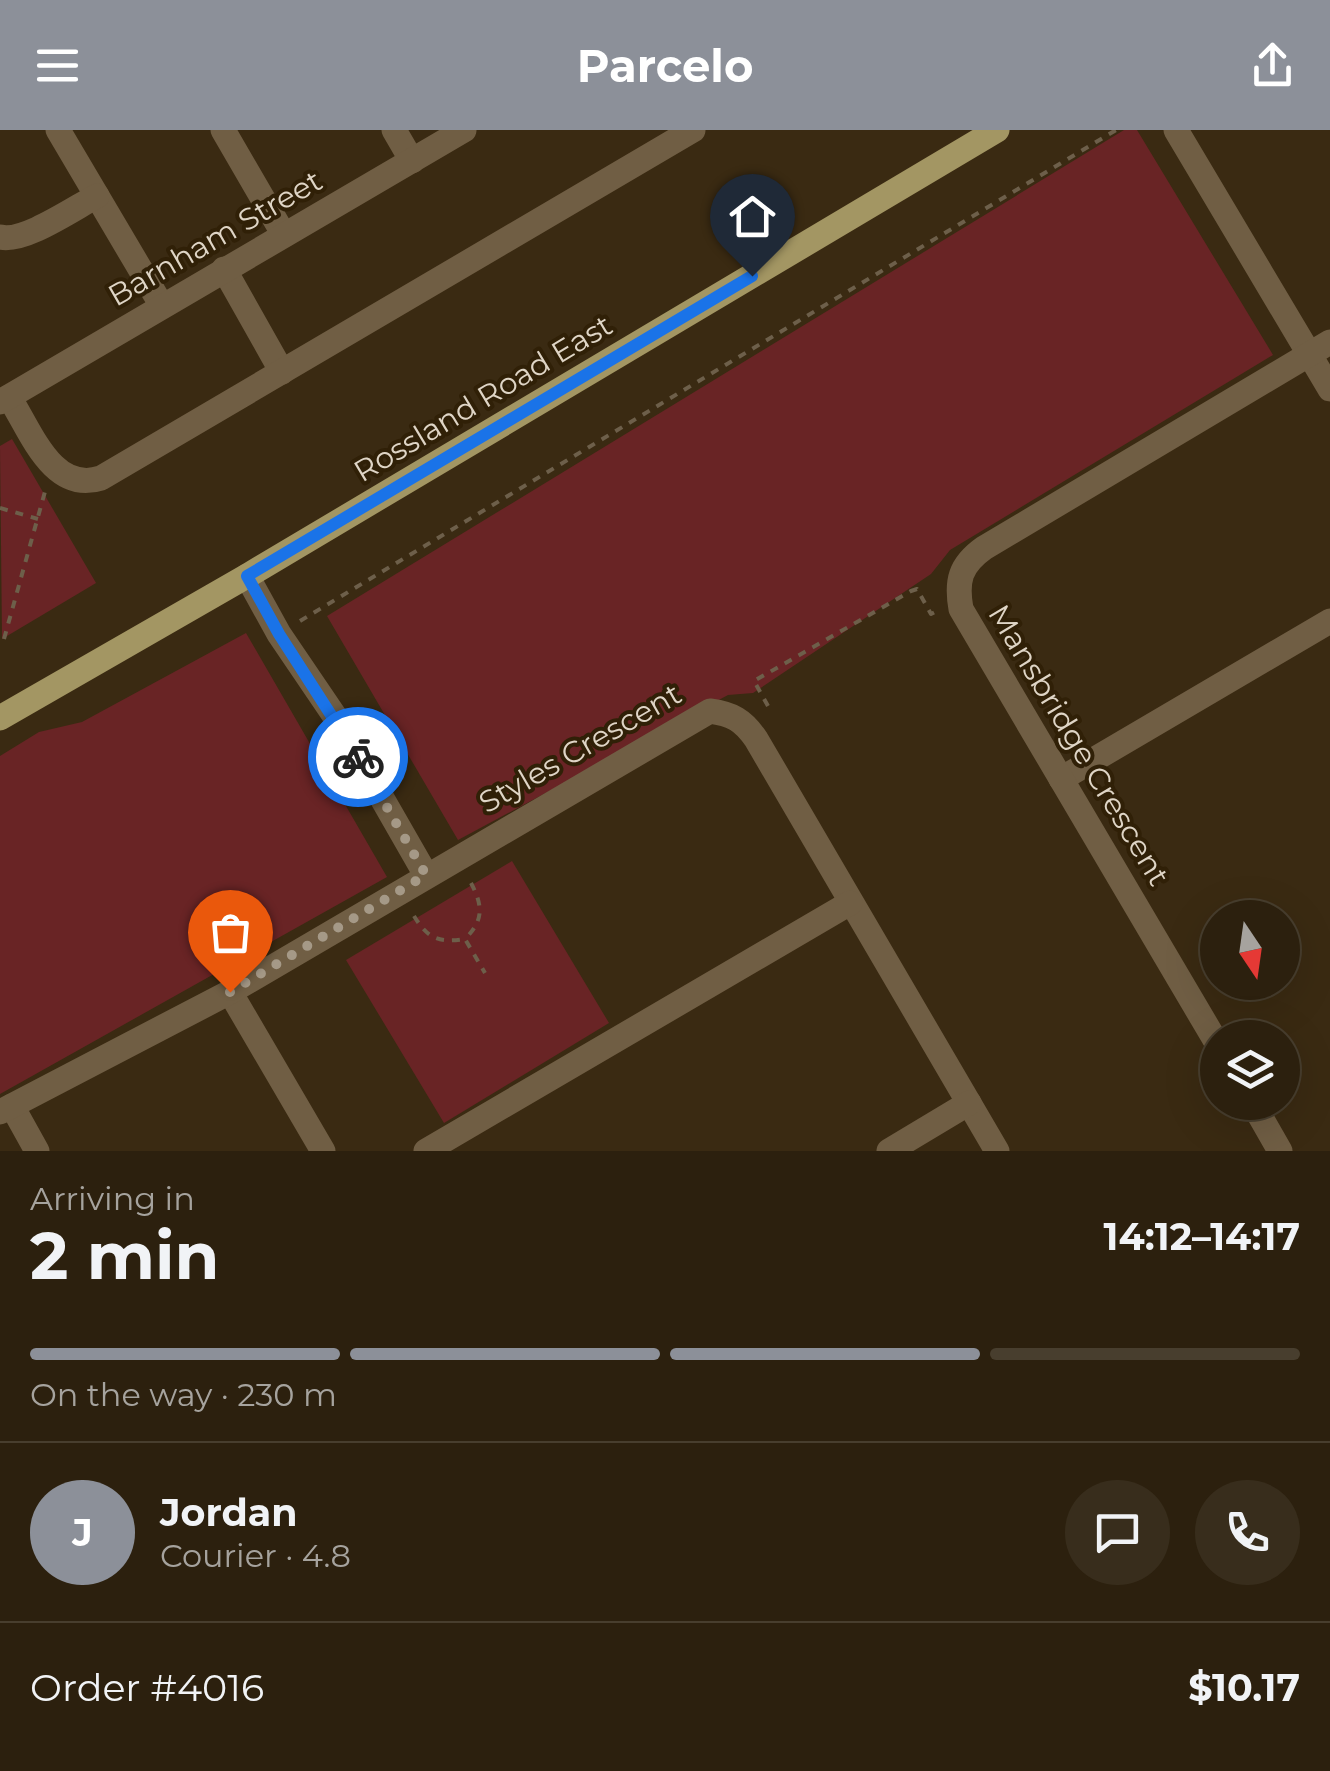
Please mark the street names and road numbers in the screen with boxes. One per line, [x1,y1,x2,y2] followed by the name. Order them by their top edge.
[101,162,329,314] street label: Barnham Street
[347,306,619,490] street label: Rossland Road East
[980,598,1178,892] street label: Mansbridge Crescent
[472,675,688,821] street label: Styles Crescent

